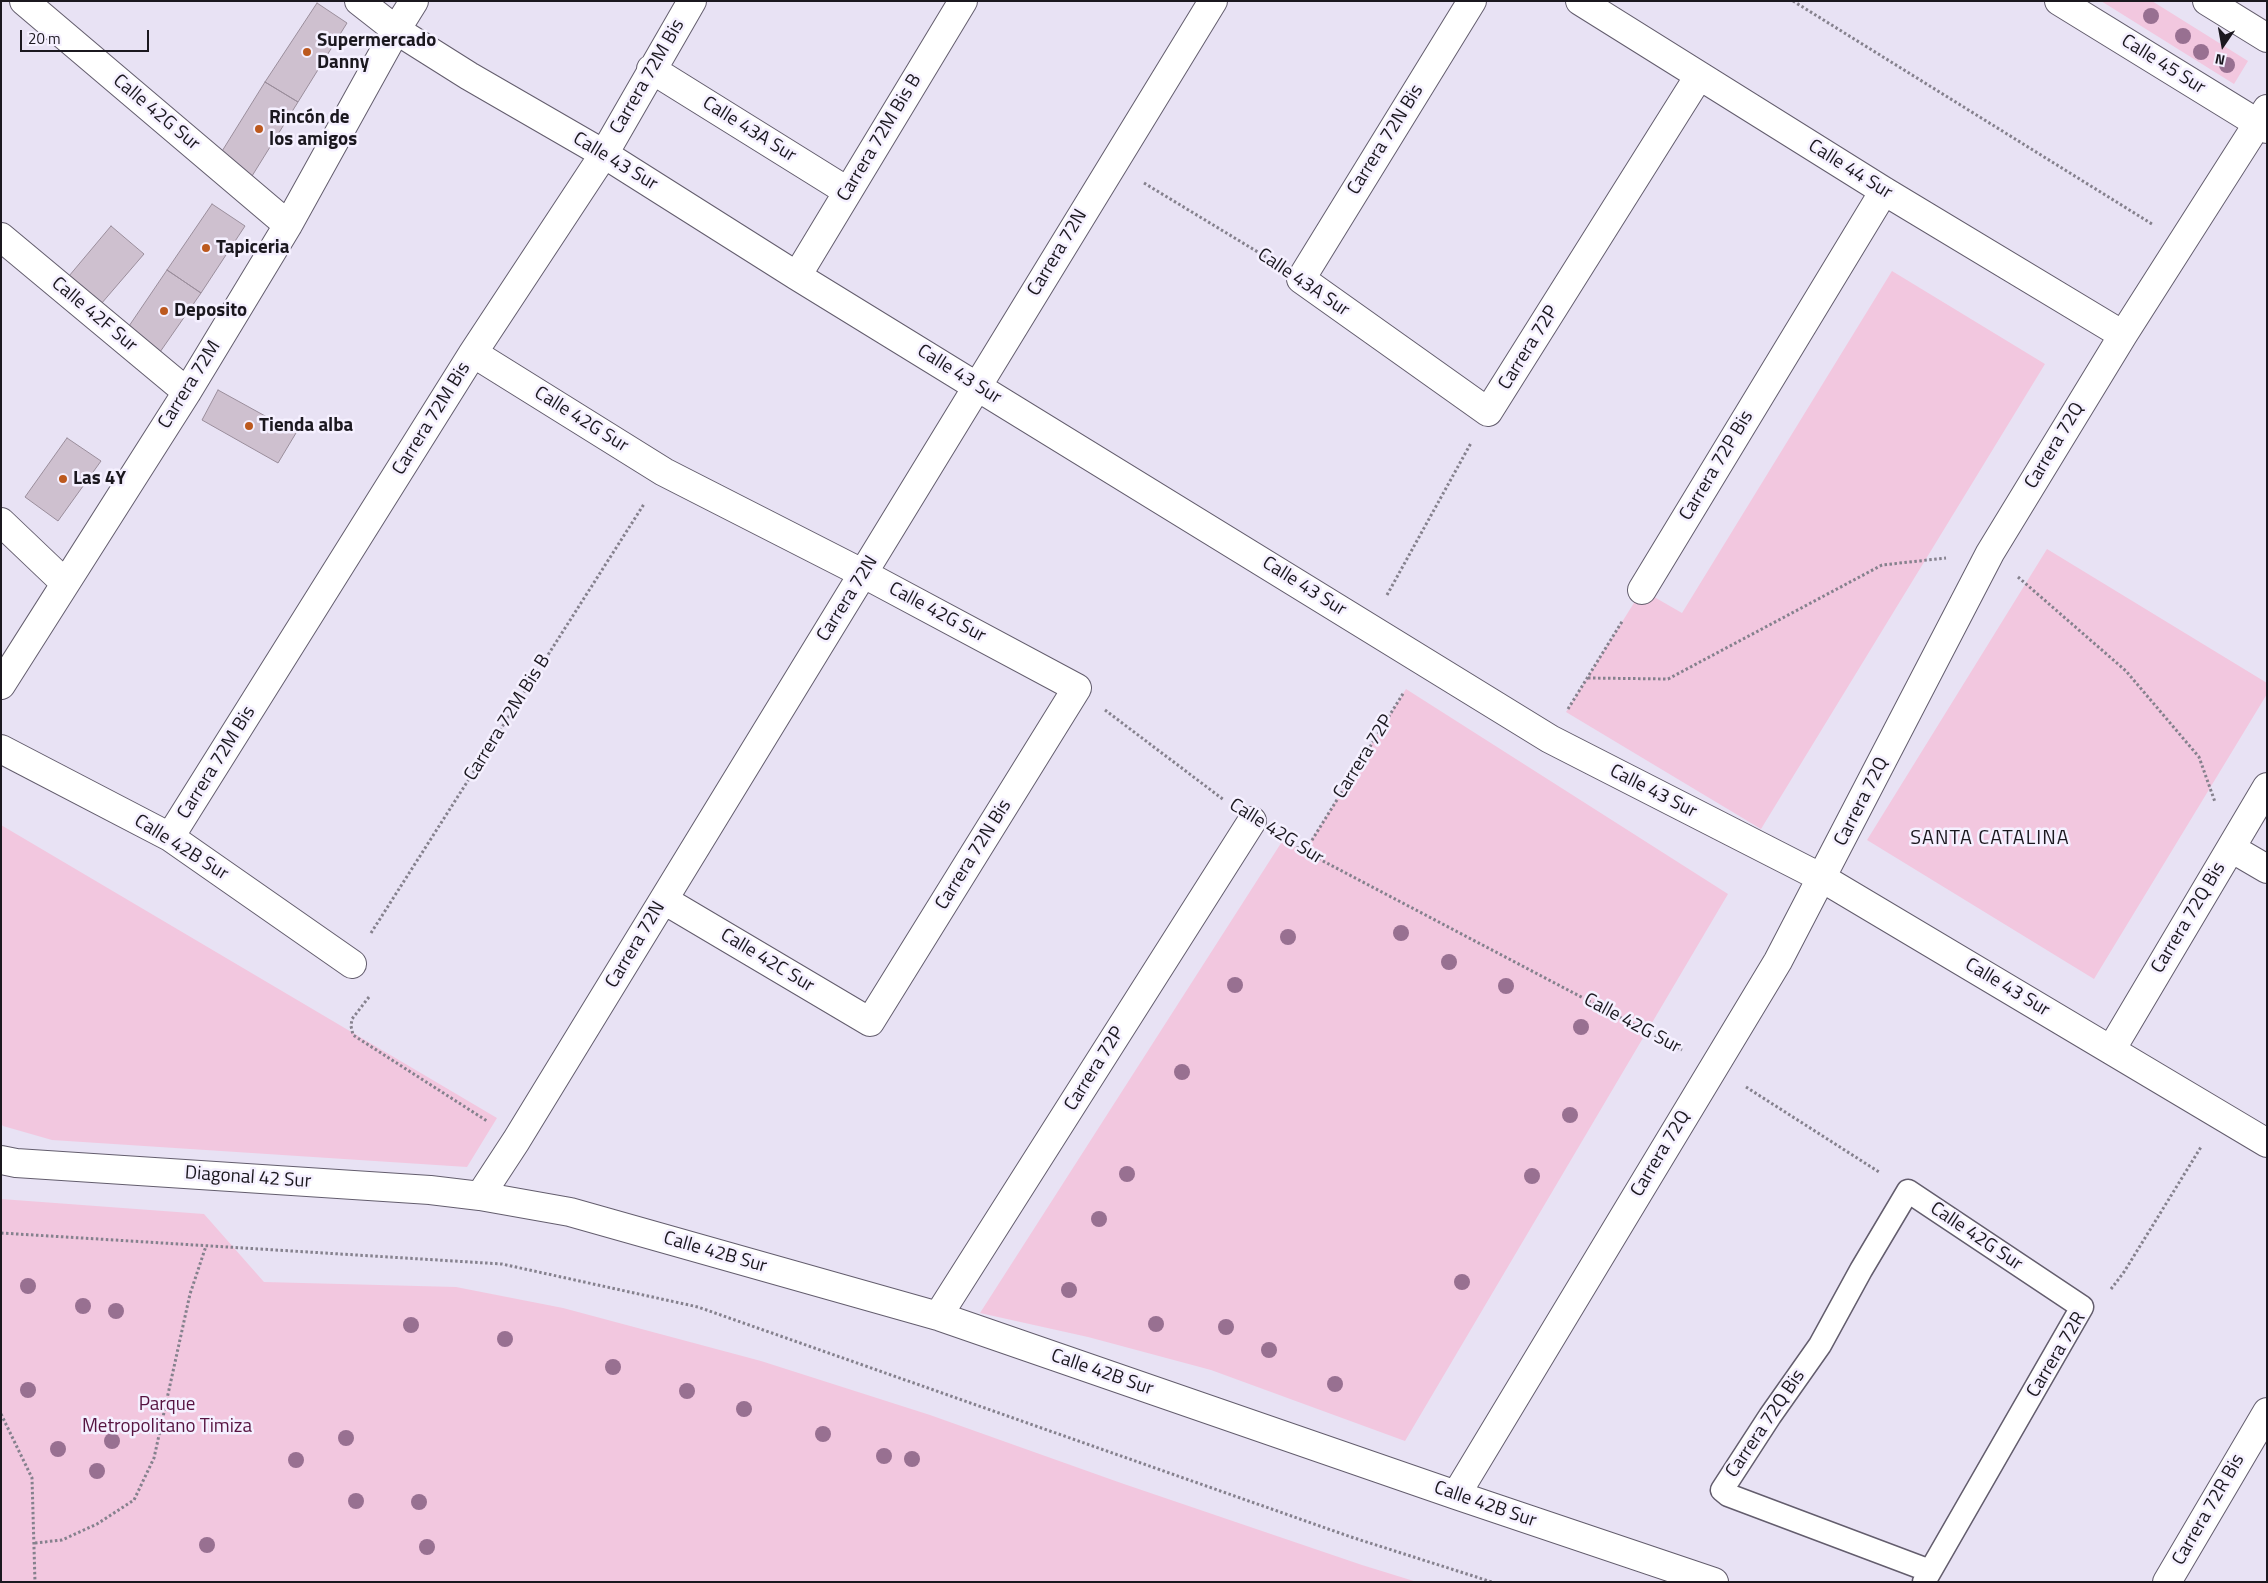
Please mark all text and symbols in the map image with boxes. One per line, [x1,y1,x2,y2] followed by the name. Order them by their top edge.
[606,16,690,138] street label: Carrera 72M Bis
[22,20,151,52] scale bar
[2198,20,2248,70] north arrow
[28,27,61,50] text: 20 m
[317,30,436,74] place label: Supermercado Danny
[2117,30,2209,100] street label: Calle 45 Sur
[301,46,313,58] marker: Supermercado Danny
[2213,49,2227,71] text: N
[108,70,204,156] street label: Calle 42G Sur
[833,70,927,206] street label: Carrera 72M Bis B
[1343,81,1429,199] street label: Carrera 72N Bis
[698,92,800,168] street label: Calle 43A Sur
[269,107,357,151] place label: Rincón de los amigos
[253,123,265,135] marker: Rincón de los amigos
[568,128,662,196] street label: Calle 43 Sur
[1804,135,1896,205] street label: Calle 44 Sur
[1023,206,1093,300] street label: Carrera 72N
[216,237,289,259] place label: Tapiceria
[200,242,212,254] marker: Tapiceria
[1253,244,1353,322] street label: Calle 43A Sur
[47,273,141,357] street label: Calle 42F Sur
[174,300,247,322] place label: Deposito
[1494,302,1564,394] street label: Carrera 72P
[158,305,170,317] marker: Deposito
[154,337,226,433] street label: Carrera 72M
[913,340,1005,410] street label: Calle 43 Sur
[388,358,476,480] street label: Carrera 72M Bis
[530,382,632,458] street label: Calle 42G Sur
[2020,399,2090,493] street label: Carrera 72Q
[1675,407,1759,525] street label: Carrera 72P Bis
[259,415,353,437] place label: Tienda alba
[243,420,255,432] marker: Tienda alba
[73,468,126,490] place label: Las 4Y
[57,473,69,485] marker: Las 4Y
[813,552,883,646] street label: Carrera 72N
[1258,552,1350,622] street label: Calle 43 Sur
[885,578,989,648] street label: Calle 42G Sur
[460,651,556,785] street label: Carrera 72M Bis B
[173,702,261,824] street label: Carrera 72M Bis
[1329,711,1399,803] street label: Carrera 72P
[1830,754,1894,850] street label: Carrera 72Q
[1606,760,1700,824] street label: Calle 43 Sur
[1225,794,1327,870] street label: Calle 42G Sur
[931,796,1017,914] street label: Carrera 72N Bis
[130,810,232,886] street label: Calle 42B Sur
[1909,827,2071,851] district label: SANTA CATALINA
[2147,858,2231,978] street label: Carrera 72Q Bis
[601,898,671,992] street label: Carrera 72N
[716,924,818,998] street label: Calle 42C Sur
[1960,954,2054,1022] street label: Calle 43 Sur
[1580,989,1684,1059] street label: Calle 42G Sur
[1060,1023,1130,1115] street label: Carrera 72P
[1626,1107,1696,1201] street label: Carrera 72Q
[184,1162,312,1194] street label: Diagonal 42 Sur
[1925,1198,2027,1276] street label: Calle 42G Sur
[661,1227,769,1279] street label: Calle 42B Sur
[2023,1308,2091,1402] street label: Carrera 72R
[1048,1345,1156,1401] street label: Calle 42B Sur
[1721,1366,1811,1482] street label: Carrera 72Q Bis
[82,1394,252,1438] park label: Parque Metropolitano Timiza
[2168,1450,2250,1570] street label: Carrera 72R Bis
[1431,1477,1539,1533] street label: Calle 42B Sur

